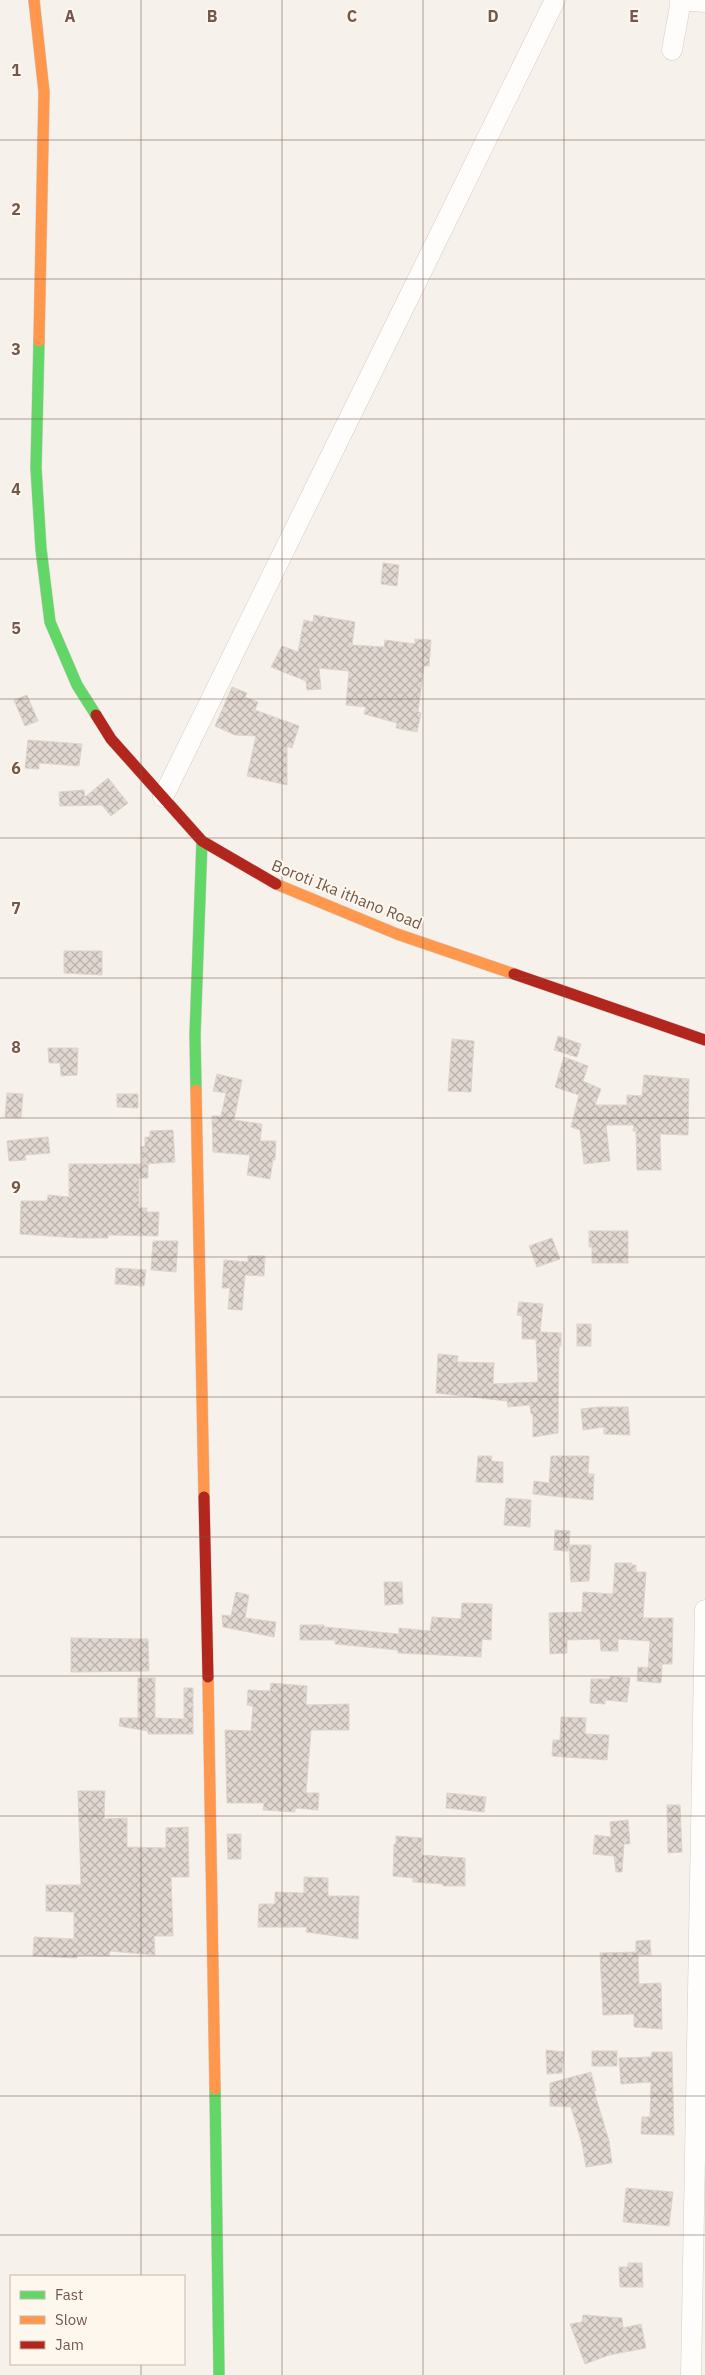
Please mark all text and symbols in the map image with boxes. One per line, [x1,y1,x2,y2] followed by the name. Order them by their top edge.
[65,6,76,26] text: A
[207,6,218,26] text: B
[347,6,357,26] text: C
[487,6,499,26] text: D
[629,6,639,26] text: E
[11,60,21,80] text: 1
[11,199,21,219] text: 2
[11,339,21,359] text: 3
[11,479,21,499] text: 4
[11,618,21,638] text: 5
[11,758,21,778] text: 6
[269,855,425,933] street label: Boroti Ika ithano Road
[11,898,21,918] text: 7
[11,1037,21,1057] text: 8
[11,1177,21,1197] text: 9
[10,2275,185,2365] legend
[55,2285,83,2304] text: Fast
[55,2310,88,2329] text: Slow
[55,2335,84,2354] text: Jam

